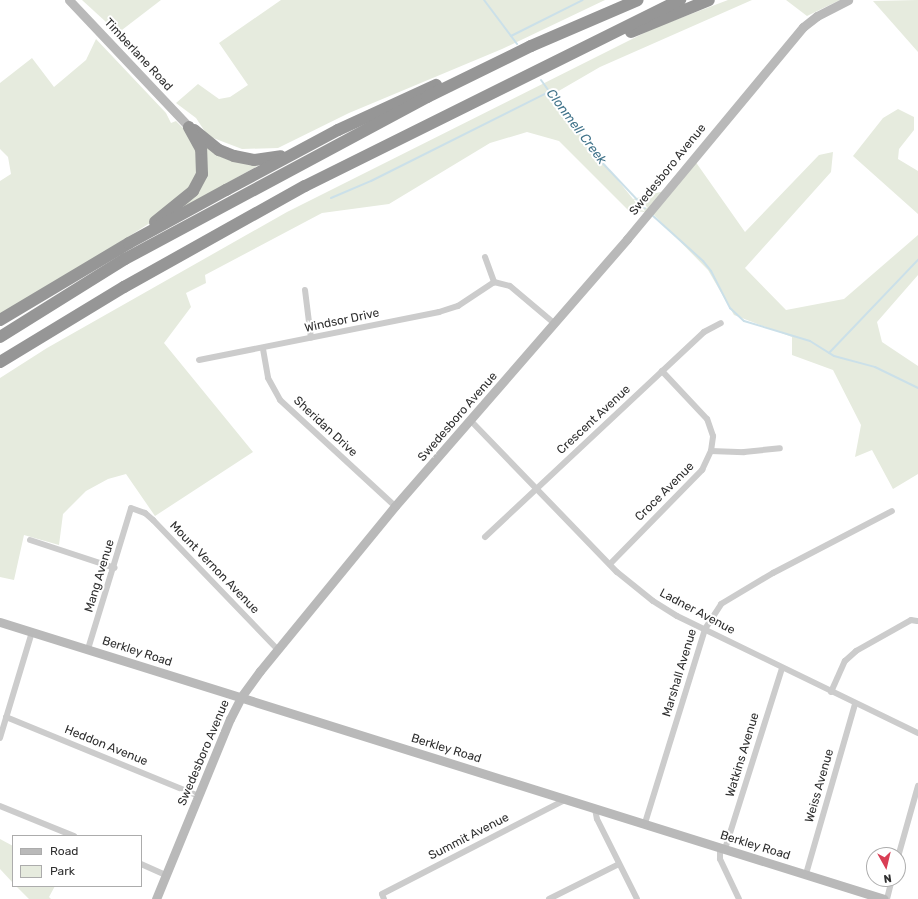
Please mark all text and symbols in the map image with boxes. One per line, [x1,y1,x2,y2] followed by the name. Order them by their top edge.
[101,16,175,94] street label: Timberlane Road
[543,86,609,168] water label: Clonmell Creek
[627,121,709,219] street label: Swedesboro Avenue
[303,306,381,336] street label: Windsor Drive
[415,369,501,465] street label: Swedesboro Avenue
[554,382,634,458] street label: Crescent Avenue
[290,394,360,460] street label: Sheridan Drive
[632,459,698,525] street label: Croce Avenue
[166,519,262,617] street label: Mount Vernon Avenue
[82,538,118,614] street label: Mang Avenue
[657,586,737,638] street label: Ladner Avenue
[660,627,700,719] street label: Marshall Avenue
[100,634,174,670] street label: Berkley Road
[175,698,233,808] street label: Swedesboro Avenue
[723,711,763,799] street label: Watkins Avenue
[62,723,150,769] street label: Heddon Avenue
[409,731,483,767] street label: Berkley Road
[803,747,837,825] street label: Weiss Avenue
[426,810,512,864] street label: Summit Avenue
[718,828,792,864] street label: Berkley Road
[12,835,142,887] legend
[50,844,78,858] text: Road
[866,847,906,887] north arrow
[50,864,75,878] text: Park
[883,871,892,885] text: N

